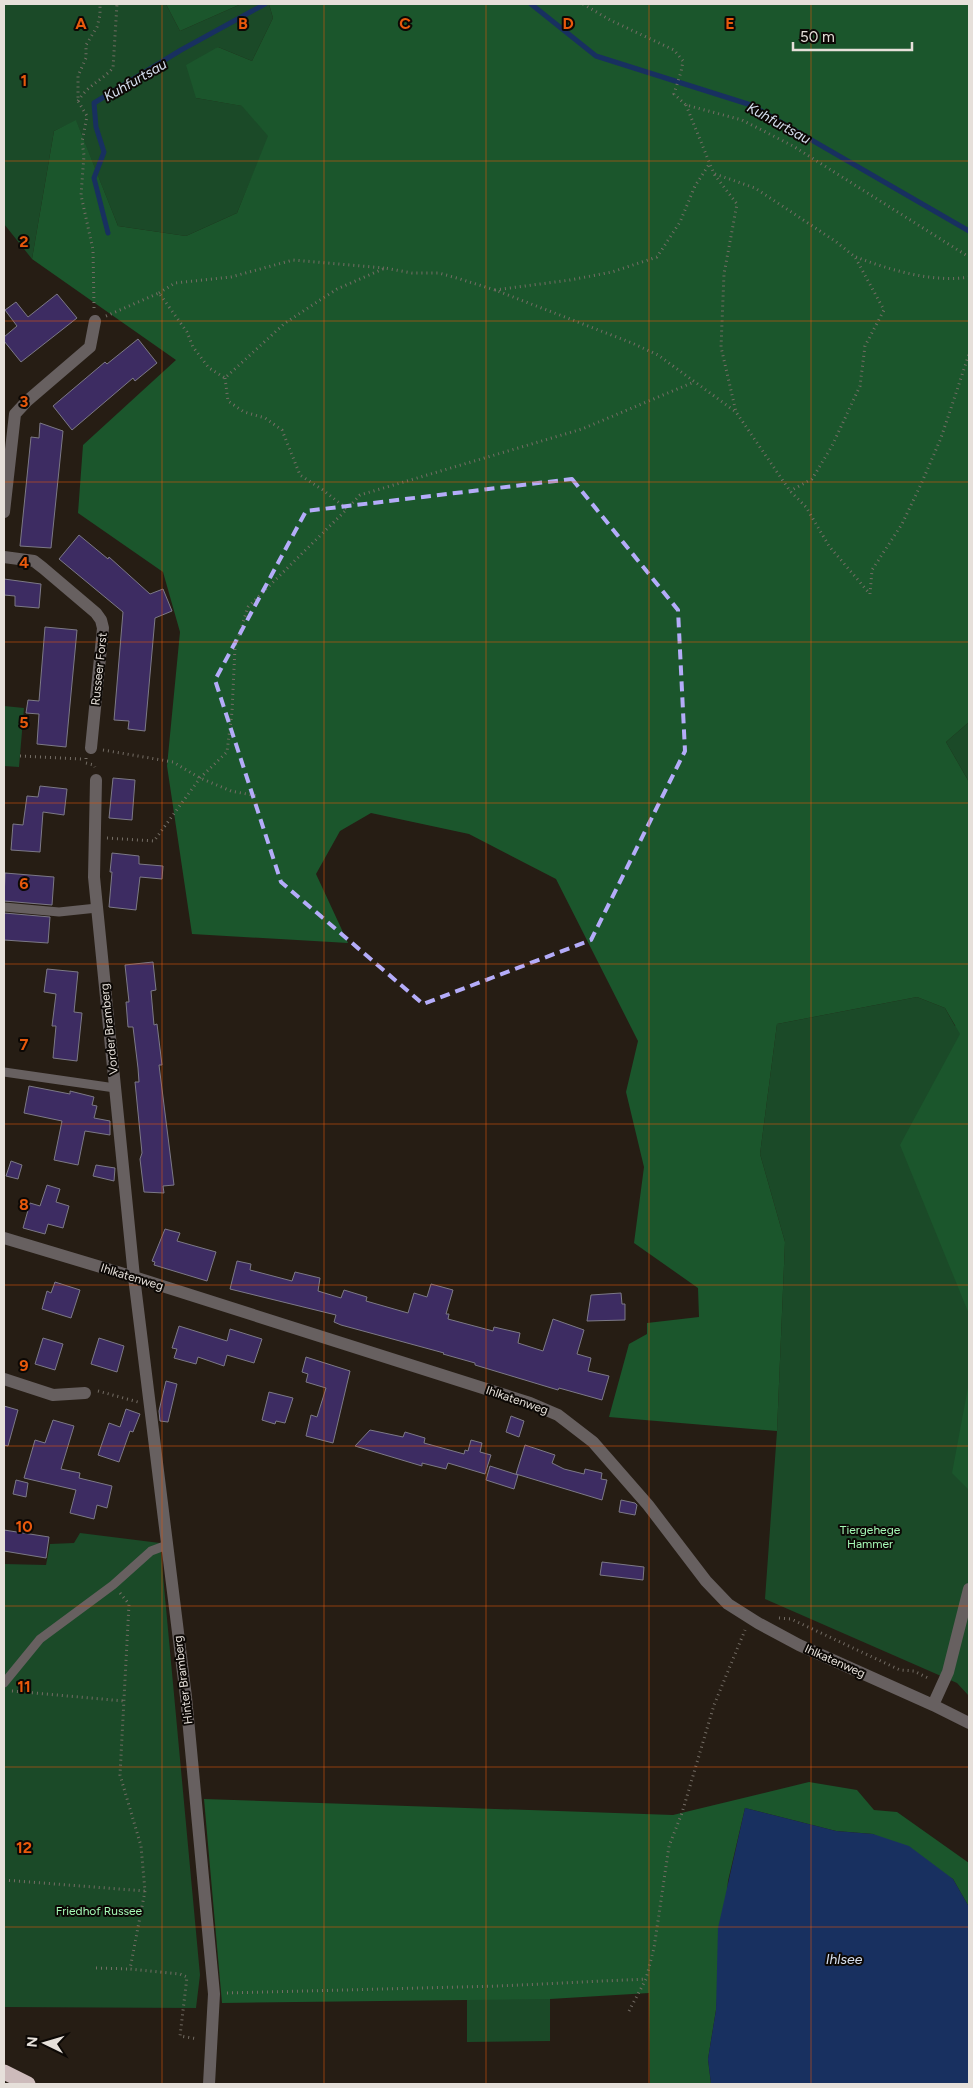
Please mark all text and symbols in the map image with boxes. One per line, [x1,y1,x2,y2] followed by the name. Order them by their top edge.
[75,14,87,33] text: A
[238,14,248,33] text: B
[399,14,411,33] text: C
[562,14,574,33] text: D
[725,14,735,33] text: E
[793,20,912,52] scale bar
[800,28,835,46] text: 50 m
[101,56,170,105] water label: Kuhfurtsau
[21,71,27,90] text: 1
[744,99,814,148] water label: Kuhfurtsau
[19,232,29,251] text: 2
[20,392,29,411] text: 3
[19,553,29,572] text: 4
[88,631,110,706] street label: Russeer Forst
[19,713,29,732] text: 5
[19,874,29,893] text: 6
[97,983,121,1075] street label: Vorder Bramberg
[20,1035,29,1054] text: 7
[19,1195,29,1214] text: 8
[99,1261,165,1293] street label: Ihlkatenweg
[19,1356,29,1375] text: 9
[484,1383,550,1417] street label: Ihlkatenweg
[15,1517,33,1536] text: 10
[840,1523,901,1551] park label: Tiergehege Hammer
[171,1635,195,1725] street label: Hinter Bramberg
[802,1641,868,1681] street label: Ihlkatenweg
[17,1677,31,1696] text: 11
[16,1838,32,1857] text: 12
[56,1904,143,1918] park label: Friedhof Russee
[826,1951,863,1968] water label: Ihlsee
[20,2018,70,2068] north arrow
[24,2036,41,2048] text: N

